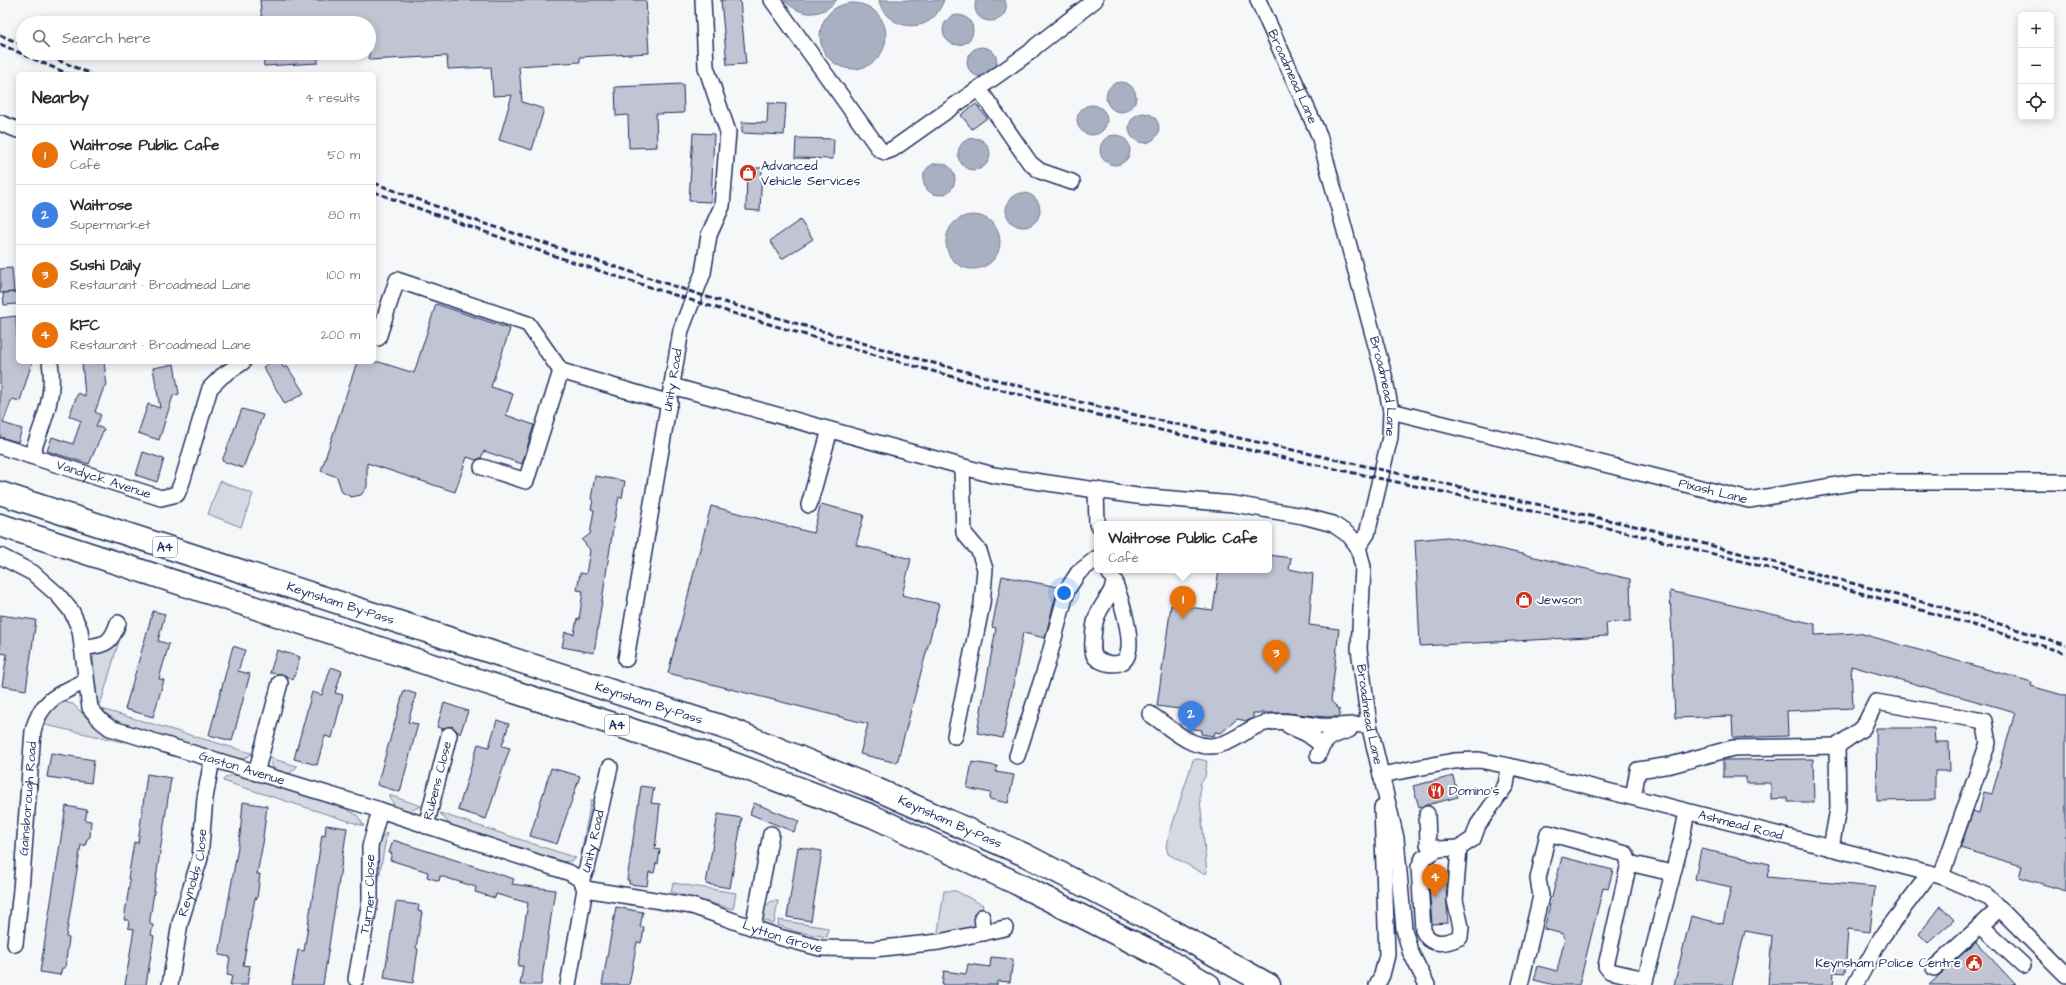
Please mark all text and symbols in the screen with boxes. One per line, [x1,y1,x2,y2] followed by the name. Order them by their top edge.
[2018,12,2054,120] map controls
[2018,12,2054,48] button: +
[16,16,376,60] search box
[1263,26,1322,127] street label: Broadmead Lane
[30,27,52,49] icon: search
[62,28,151,49] text: Search here
[2018,48,2054,84] button: −
[2018,84,2054,120] button: locate
[32,86,89,110] text: Nearby
[305,89,360,107] text: 4 results
[70,135,219,156] text: Waitrose Public Cafe
[44,146,46,164] text: 1
[327,146,360,164] text: 50 m
[70,156,101,174] text: Café
[761,157,861,190] place label: Advanced Vehicle Services
[738,163,758,183] shop icon: Advanced Vehicle Services
[70,195,132,216] text: Waitrose
[41,206,49,224] text: 2
[328,206,360,224] text: 80 m
[70,216,151,234] text: Supermarket
[70,255,141,276] text: Sushi Daily
[42,266,48,284] text: 3
[327,266,360,284] text: 100 m
[70,276,251,294] text: Restaurant · Broadmead Lane
[70,315,100,336] text: KFC
[41,326,49,344] text: 4
[321,326,360,344] text: 200 m
[1365,334,1400,437] street label: Broadmead Lane
[70,336,251,354] text: Restaurant · Broadmead Lane
[659,347,687,413] street label: Unity Road
[54,456,154,503] street label: Vandyck Avenue
[1677,474,1750,508] street label: Pixash Lane
[1094,521,1272,573] popup
[1108,528,1258,549] text: Waitrose Public Cafe
[153,537,177,557] road number: A4
[1108,549,1139,567] text: Café
[285,577,397,629] street label: Keynsham By-Pass
[1054,583,1074,603] your location
[1170,586,1196,619] pin: 1
[1514,590,1534,610] shop icon: Jewson
[1537,591,1582,609] place label: Jewson
[1263,640,1289,673] pin: 3
[1352,663,1387,767] street label: Broadmead Lane
[593,677,705,729] street label: Keynsham By-Pass
[1178,701,1204,734] pin: 2
[605,715,629,735] road number: A4
[419,739,456,822] street label: Rubens Close
[15,740,41,856] street label: Gainsborough Road
[197,747,287,790] street label: Gaston Avenue
[1426,781,1446,801] restaurant icon: Domino's
[1449,782,1500,800] place label: Domino's
[895,791,1005,853] street label: Keynsham By-Pass
[1696,806,1785,845] street label: Ashmead Road
[577,808,609,876] street label: Unity Road
[174,828,211,919] street label: Reynolds Close
[355,854,379,935] street label: Turner Close
[1422,864,1448,897] pin: 4
[740,916,825,957] street label: Lytton Grove
[1964,953,1984,973] public building icon: Keynsham Police Centre
[1815,954,1961,973] place label: Keynsham Police Centre

